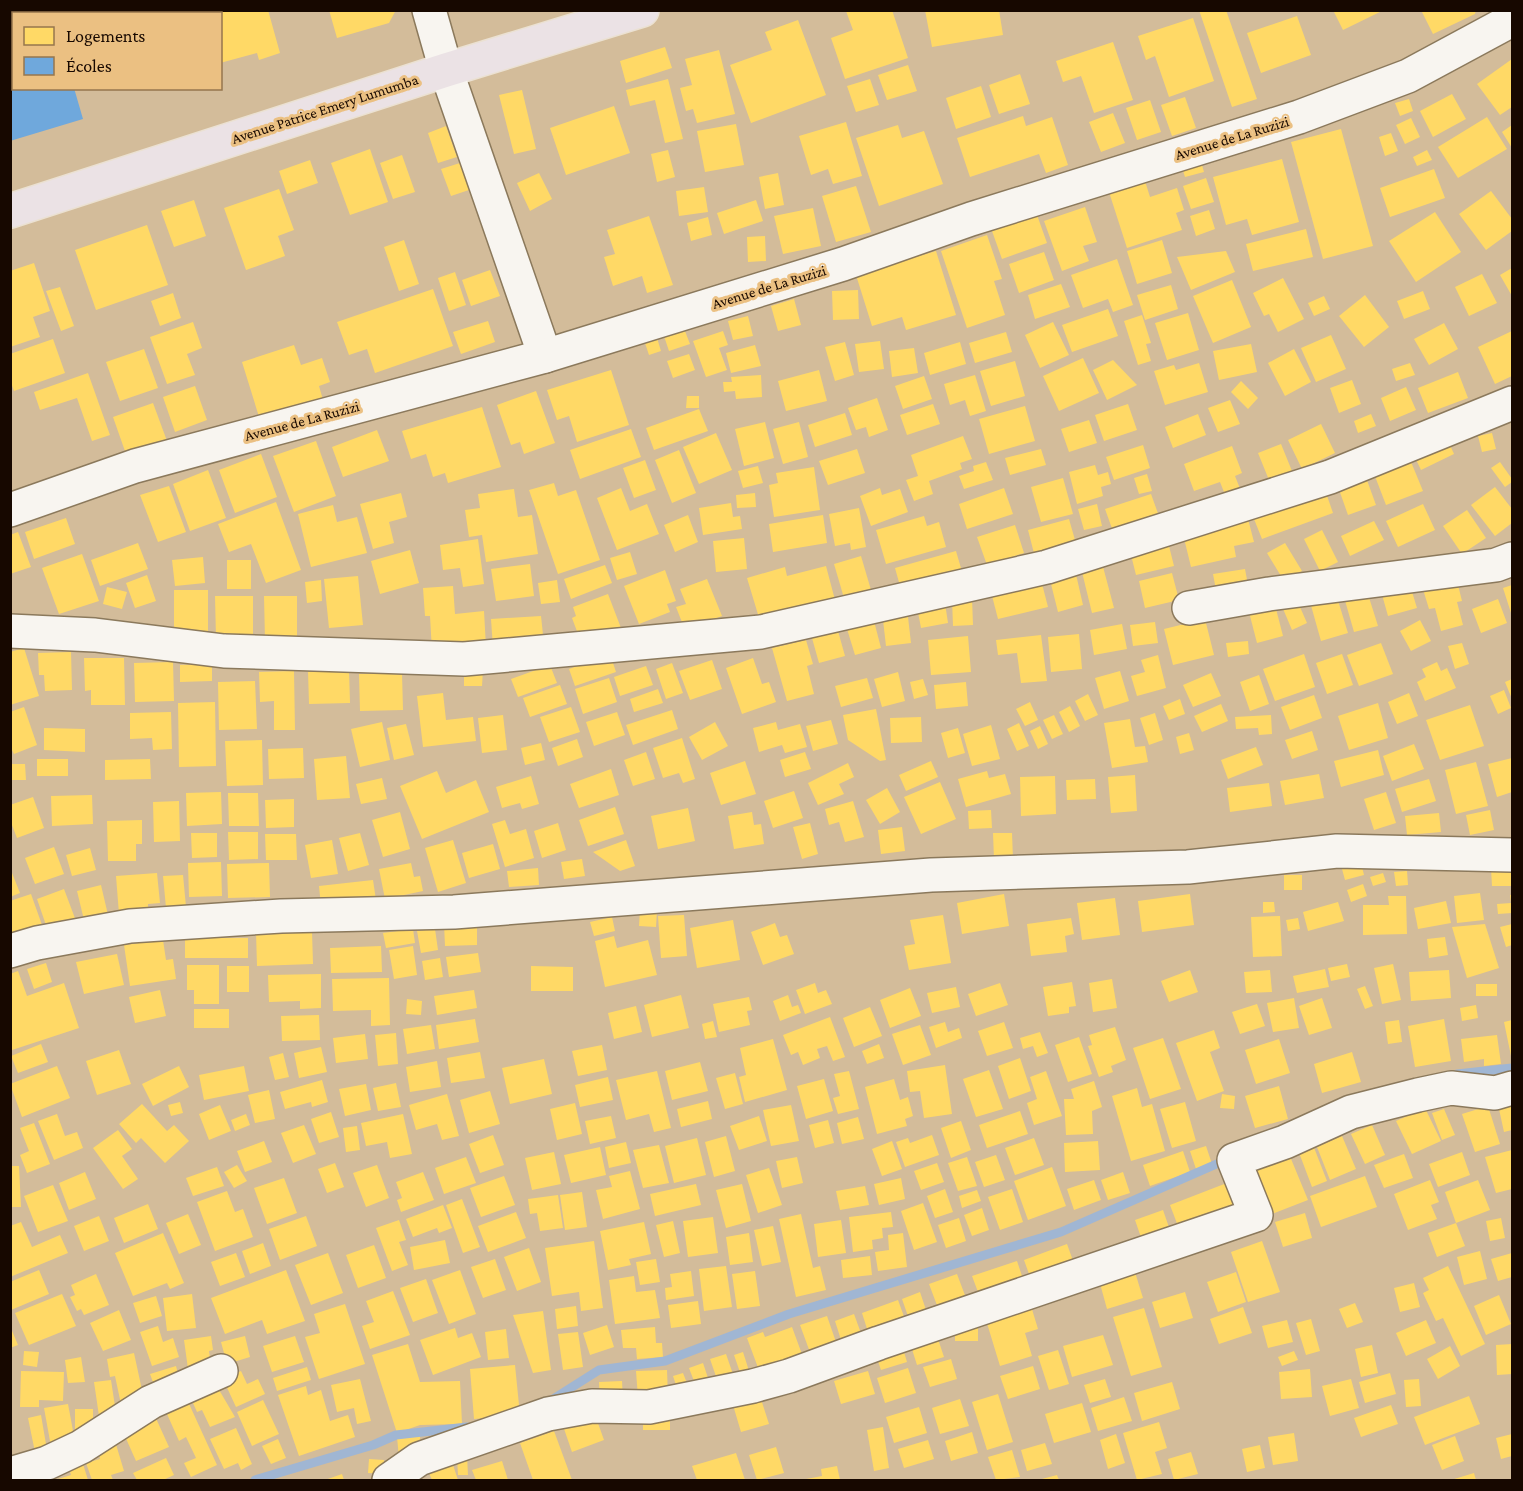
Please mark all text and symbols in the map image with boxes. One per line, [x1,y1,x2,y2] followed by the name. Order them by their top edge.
[12,12,222,90] legend
[66,26,145,46] text: Logements
[66,56,112,76] text: Écoles
[230,71,421,148] street label: Avenue Patrice Emery Lumumba
[1173,113,1291,163] street label: Avenue de La Ruzizi
[710,262,828,312] street label: Avenue de La Ruzizi
[243,398,361,444] street label: Avenue de La Ruzizi

